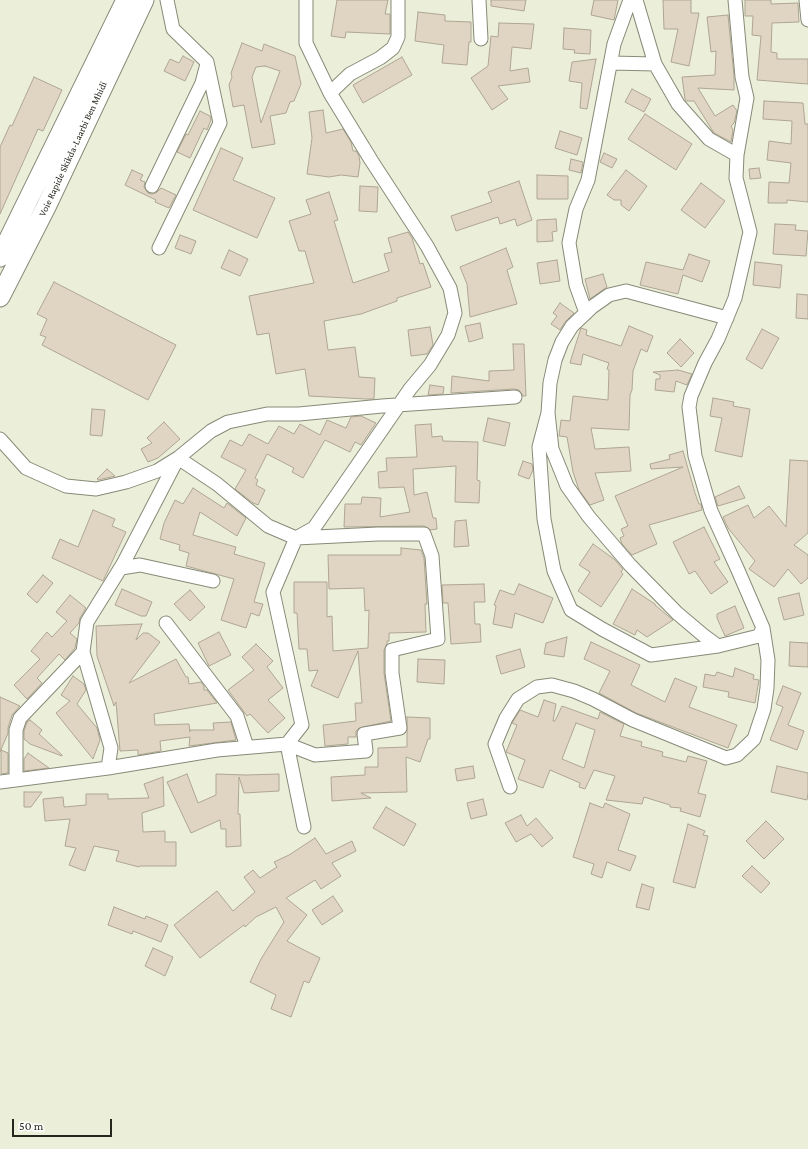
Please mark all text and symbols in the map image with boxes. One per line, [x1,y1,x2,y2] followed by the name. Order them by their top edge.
[36,80,110,218] street label: Voie Rapide Skikda-Laarbi Ben Mhidi
[14,1111,114,1137] scale bar
[19,1119,43,1133] text: 50 m

